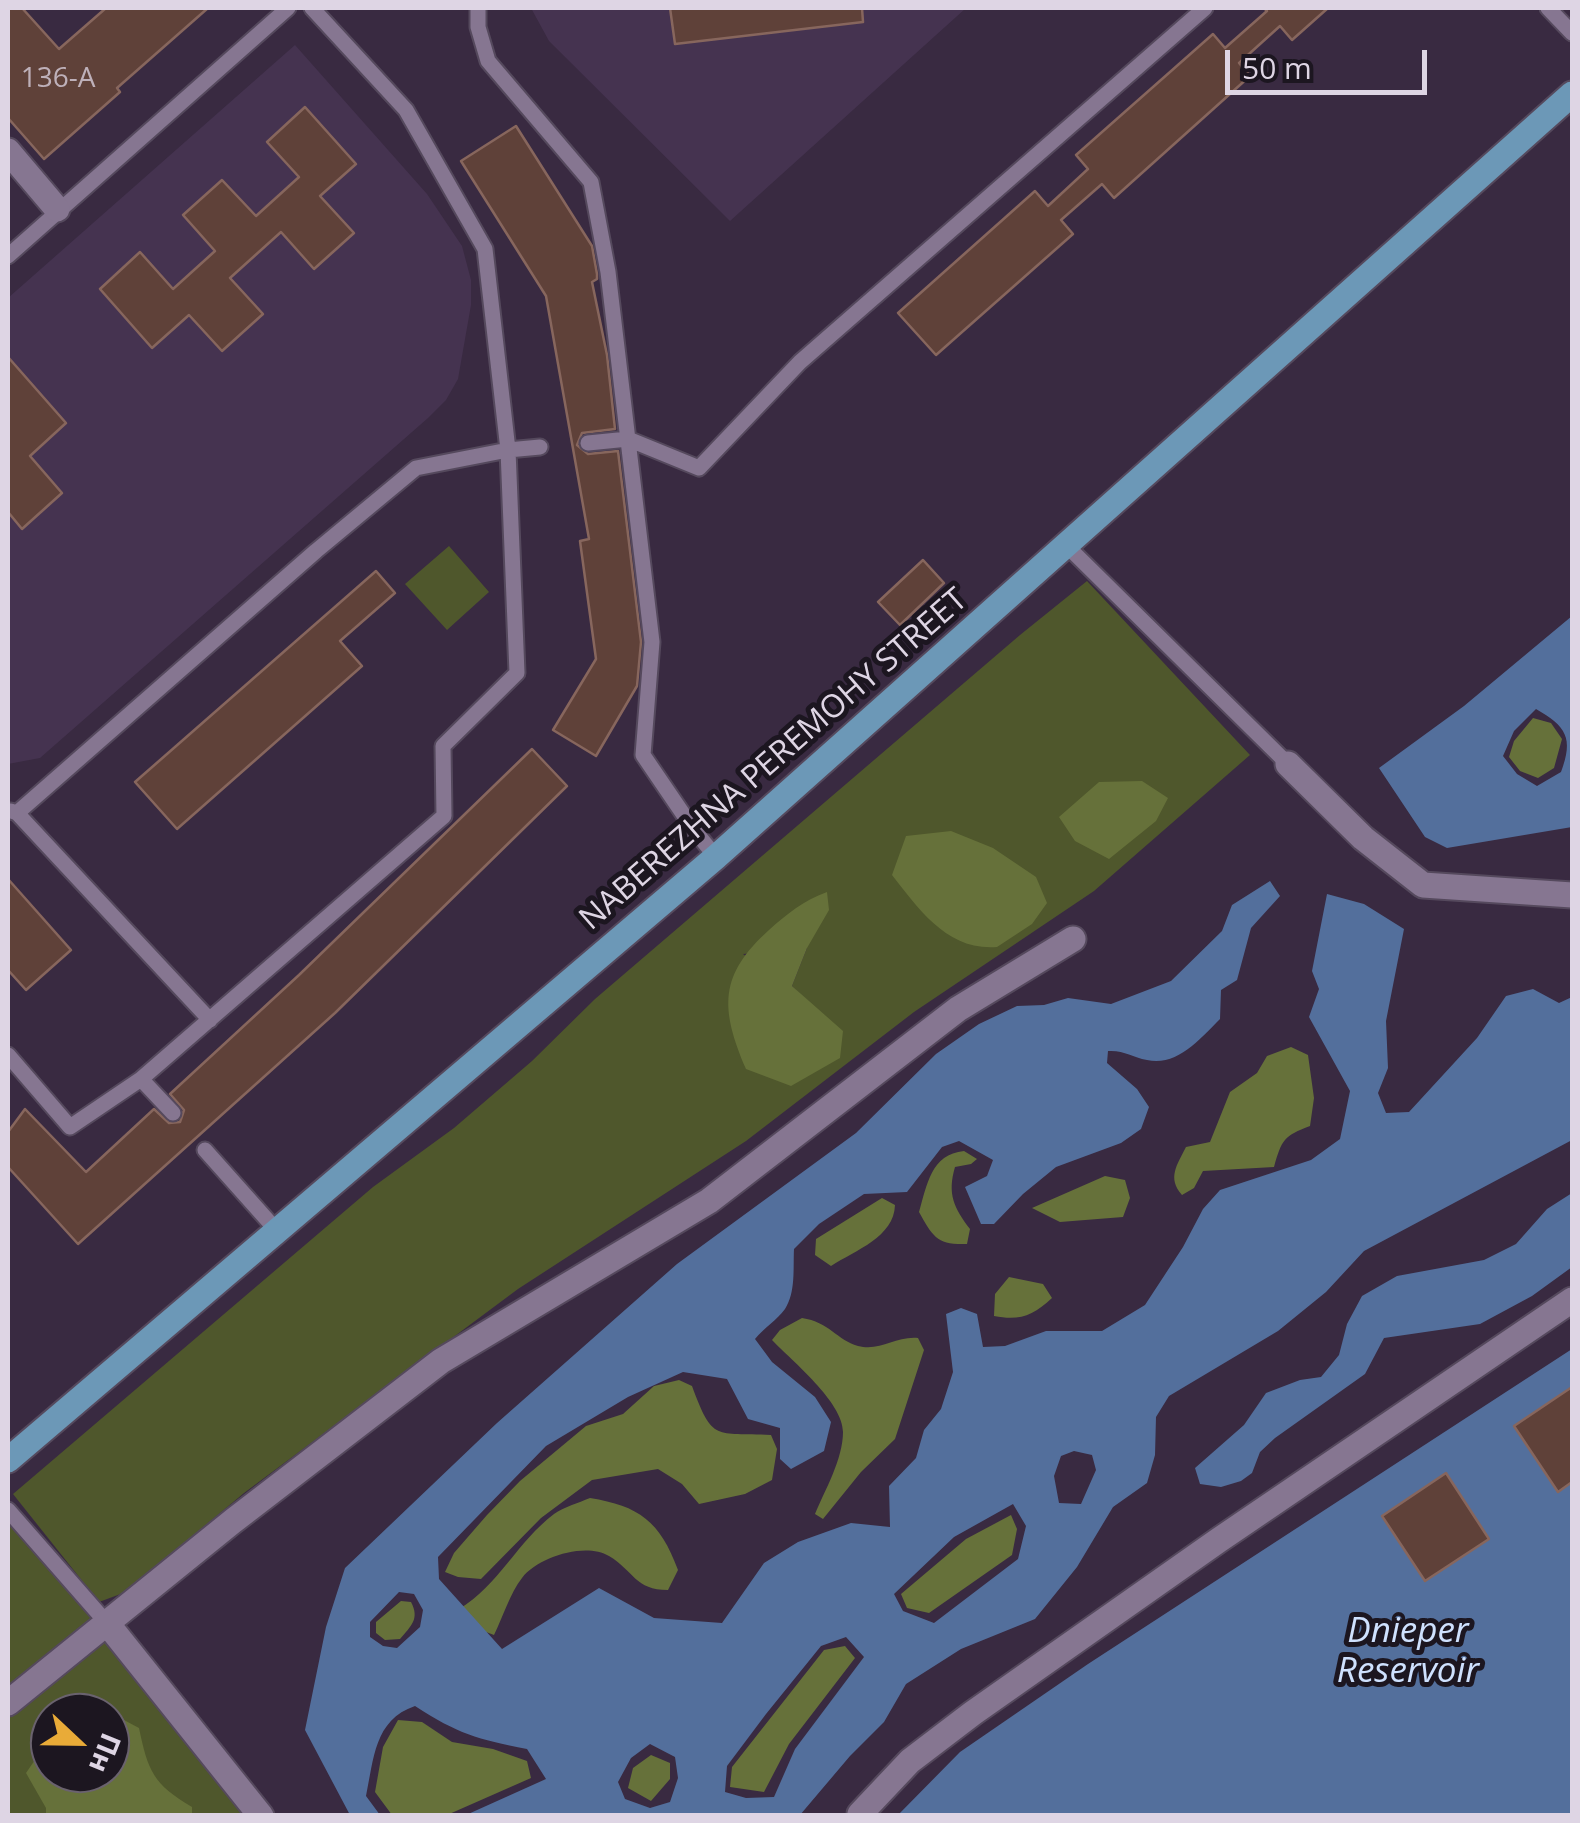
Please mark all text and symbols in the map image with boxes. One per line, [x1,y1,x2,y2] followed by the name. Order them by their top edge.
[1230,30,1432,92] scale bar
[1242,47,1312,88] text: 50 m
[21,62,95,96] house number: 136-А
[572,581,976,939] street label: NABEREZHNA PEREMOHY STREET
[1337,1611,1479,1693] water label: Dnieper Reservoir
[30,1693,130,1793] north arrow
[81,1728,131,1779] text: Пн

